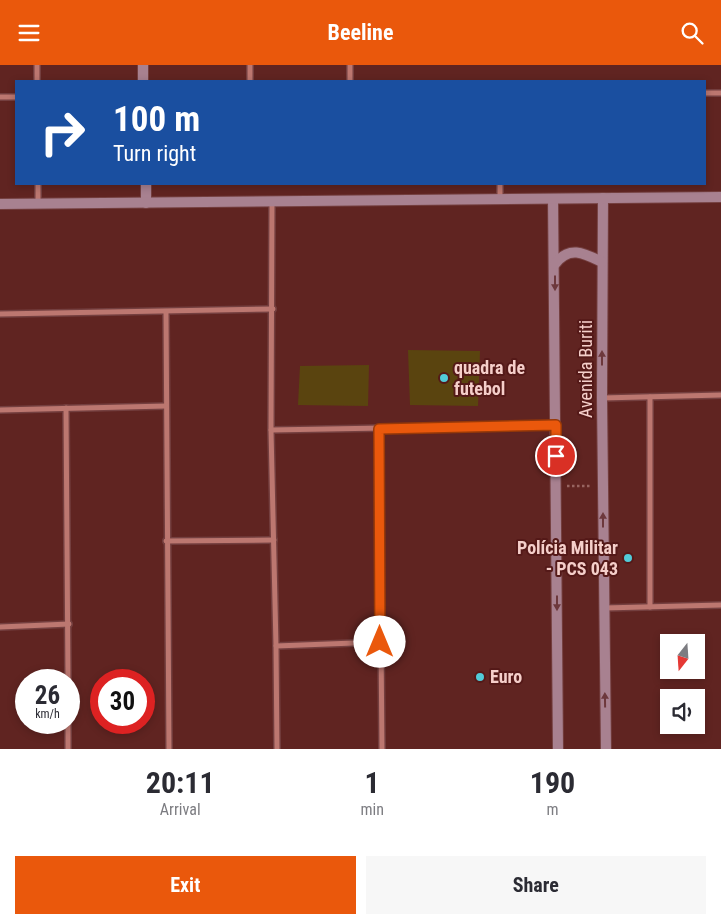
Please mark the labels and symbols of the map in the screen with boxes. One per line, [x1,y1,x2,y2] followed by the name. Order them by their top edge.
[551,275,559,291] one-way arrow
[575,320,596,418] street label: Avenida Buriti
[598,350,606,366] one-way arrow
[454,357,525,399] place label: quadra de futebol
[438,372,450,384] marker: quadra de futebol
[535,435,577,477] pin
[599,512,607,528] one-way arrow
[517,537,618,579] place label: Polícia Militar - PCS 043
[622,552,634,564] marker: Polícia Militar - PCS 043
[553,595,561,611] one-way arrow
[353,615,405,667] position arrow
[660,634,705,679] north arrow
[490,666,522,687] place label: Euro
[90,669,155,734] speed limit sign: 30
[474,671,486,683] marker: Euro
[601,692,609,708] one-way arrow

